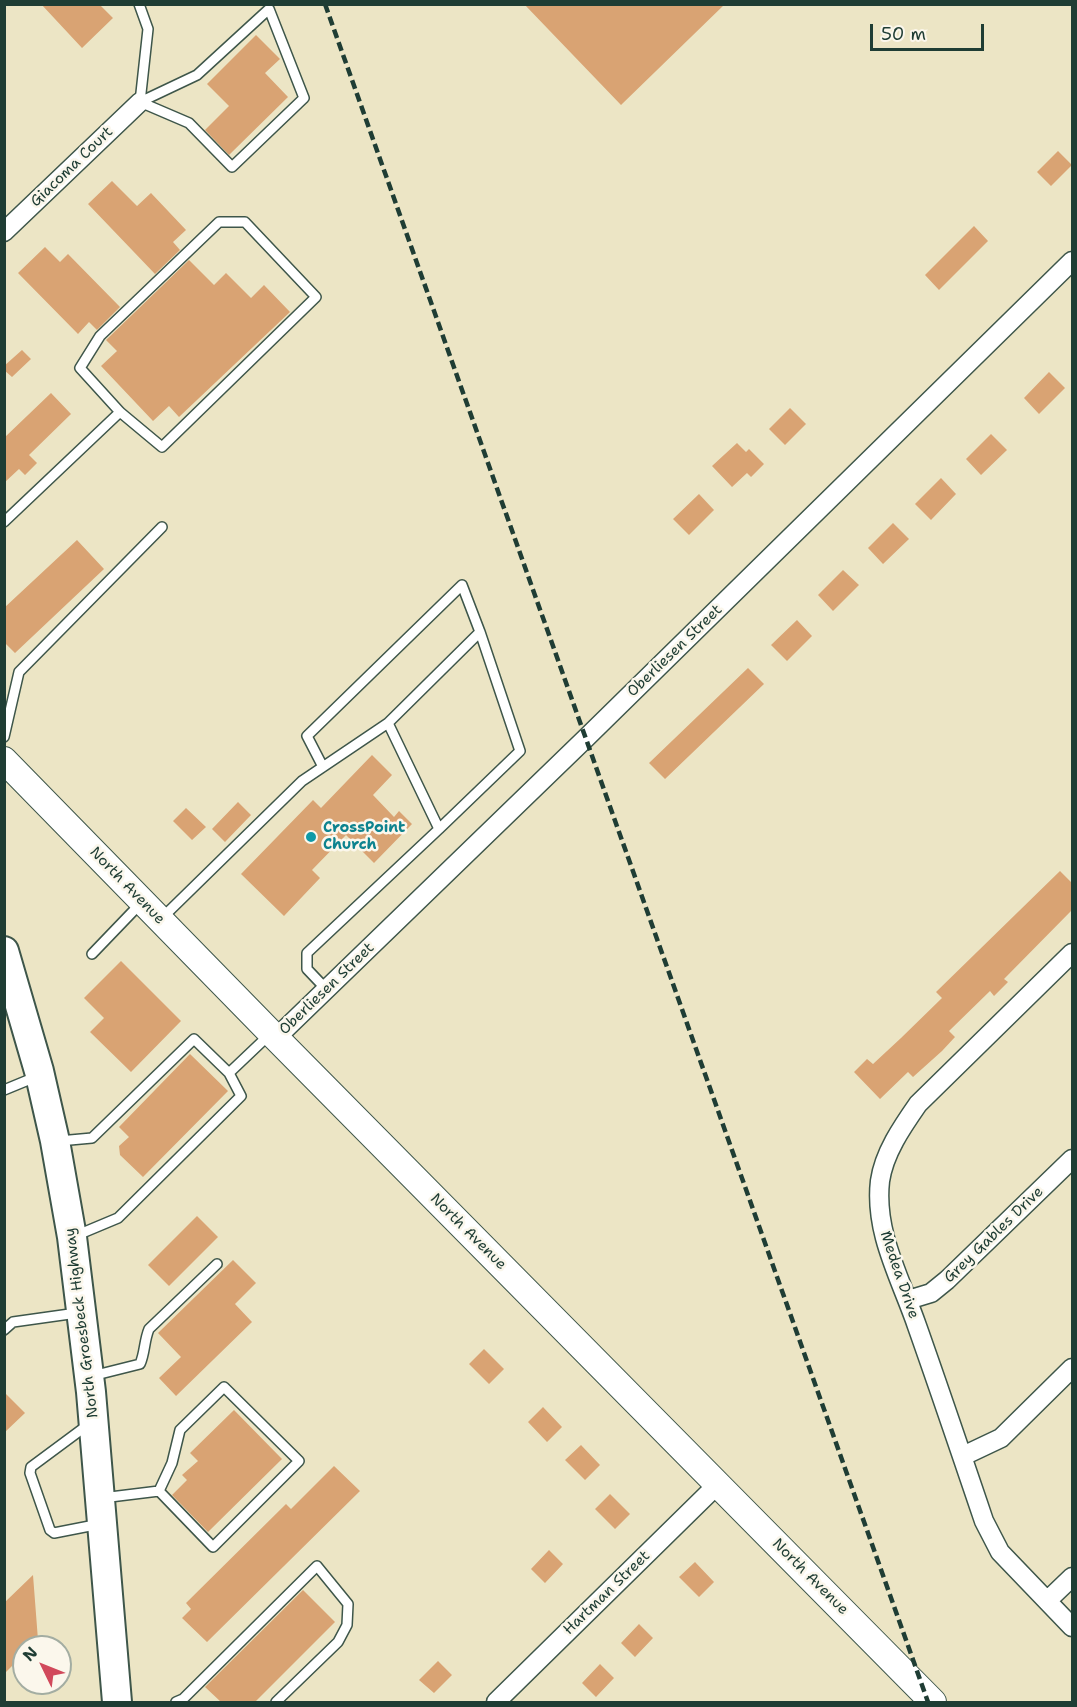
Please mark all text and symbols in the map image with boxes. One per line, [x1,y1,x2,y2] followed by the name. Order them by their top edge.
[873,12,987,50] scale bar
[881,22,926,46] text: 50 m
[27,123,117,211] street label: Giacoma Court
[624,601,726,701] street label: Oberliesen Street
[323,819,405,854] place label: CrossPoint Church
[304,830,318,844] marker: CrossPoint Church
[86,844,168,928] street label: North Avenue
[276,939,378,1039] street label: Oberliesen Street
[941,1183,1047,1287] street label: Grey Gables Drive
[426,1190,510,1274] street label: North Avenue
[61,1227,103,1419] street label: North Groesbeck Highway
[876,1229,922,1321] street label: Medea Drive
[768,1535,852,1619] street label: North Avenue
[560,1547,654,1639] street label: Hartman Street
[12,1635,72,1695] north arrow
[18,1642,42,1666] text: N

